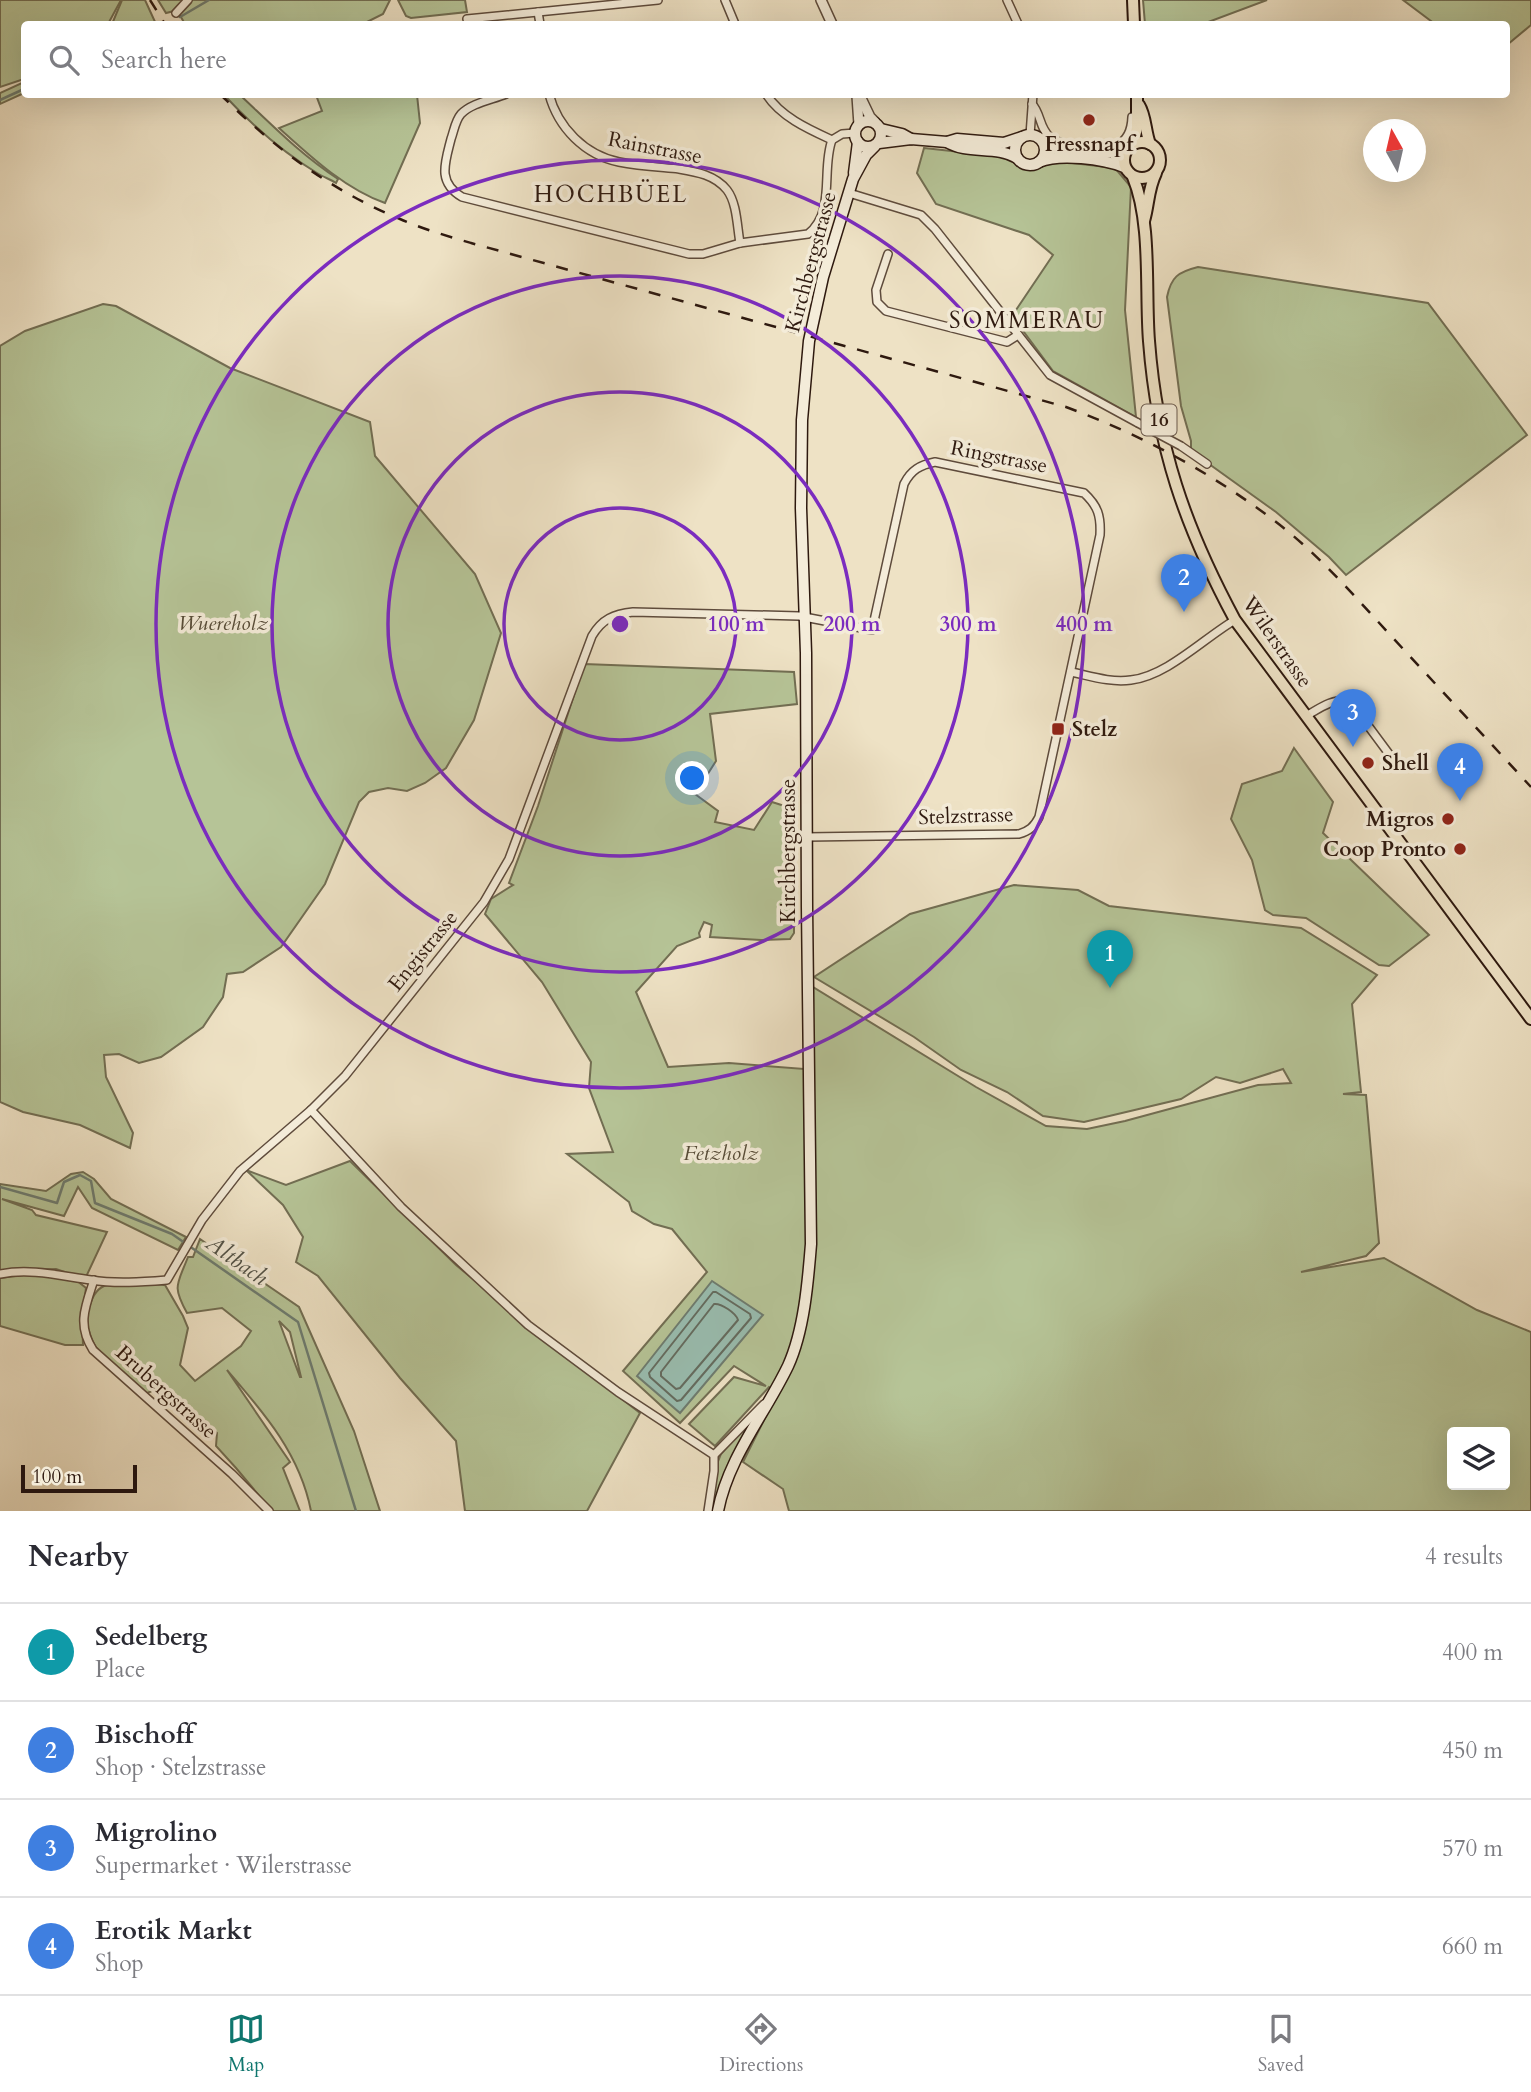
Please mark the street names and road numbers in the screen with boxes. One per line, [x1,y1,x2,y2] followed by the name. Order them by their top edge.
[605,125,705,171] street label: Rainstrasse
[778,188,844,336] street label: Kirchbergstrasse
[1142,404,1176,436] road number: 16
[948,433,1050,481] street label: Ringstrasse
[1234,590,1319,694] street label: Wilerstrasse
[774,779,803,923] street label: Kirchbergstrasse
[918,800,1014,832] street label: Stelzstrasse
[381,904,465,998] street label: Engistrasse
[109,1339,223,1445] street label: Brubergstrasse

